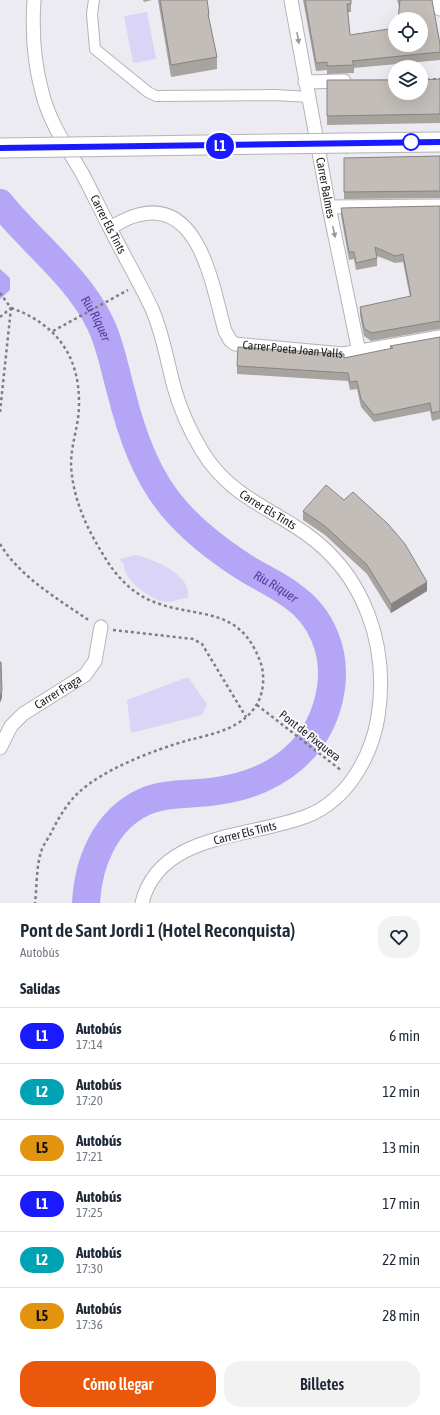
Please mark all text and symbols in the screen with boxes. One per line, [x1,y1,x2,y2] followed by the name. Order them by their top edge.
[388,12,428,100] map controls
[388,12,428,52] button: locate
[295,32,301,44] one-way arrow
[388,60,428,100] button: layers
[202,133,238,159] line badge: L1
[402,133,420,151] unlabelled marker
[214,138,226,154] text: L1
[313,156,338,220] street label: Carrer Balmes
[87,193,129,256] street label: Carrer Els Tints
[332,226,338,238] one-way arrow
[78,293,115,344] water label: Riu Riquer
[242,338,343,361] street label: Carrer Poeta Joan Valls
[237,487,299,532] street label: Carrer Els Tints
[251,567,302,606] water label: Riu Riquer
[32,672,84,712] street label: Carrer Fraga
[277,708,343,764] street label: Pont de Pixquera
[212,818,278,848] street label: Carrer Els Tints
[378,916,420,958] button: heart
[20,919,295,941] text: Pont de Sant Jordi 1 (Hotel Reconquista)
[20,945,59,960] text: Autobús
[20,980,60,997] text: Salidas
[76,1020,121,1037] text: Autobús
[389,1027,420,1044] text: 6 min
[36,1028,48,1044] text: L1
[76,1037,103,1052] text: 17:14
[76,1076,121,1093] text: Autobús
[382,1083,420,1100] text: 12 min
[36,1084,48,1100] text: L2
[76,1093,103,1108] text: 17:20
[76,1132,121,1149] text: Autobús
[382,1139,420,1156] text: 13 min
[36,1140,48,1156] text: L5
[76,1149,103,1164] text: 17:21
[76,1188,121,1205] text: Autobús
[382,1195,420,1212] text: 17 min
[36,1196,48,1212] text: L1
[76,1205,103,1220] text: 17:25
[76,1244,121,1261] text: Autobús
[382,1251,420,1268] text: 22 min
[36,1252,48,1268] text: L2
[76,1261,103,1276] text: 17:30
[76,1300,121,1317] text: Autobús
[382,1307,420,1324] text: 28 min
[36,1308,48,1324] text: L5
[76,1317,103,1332] text: 17:36
[20,1361,216,1407] button: Cómo llegar
[224,1361,420,1407] button: Billetes

